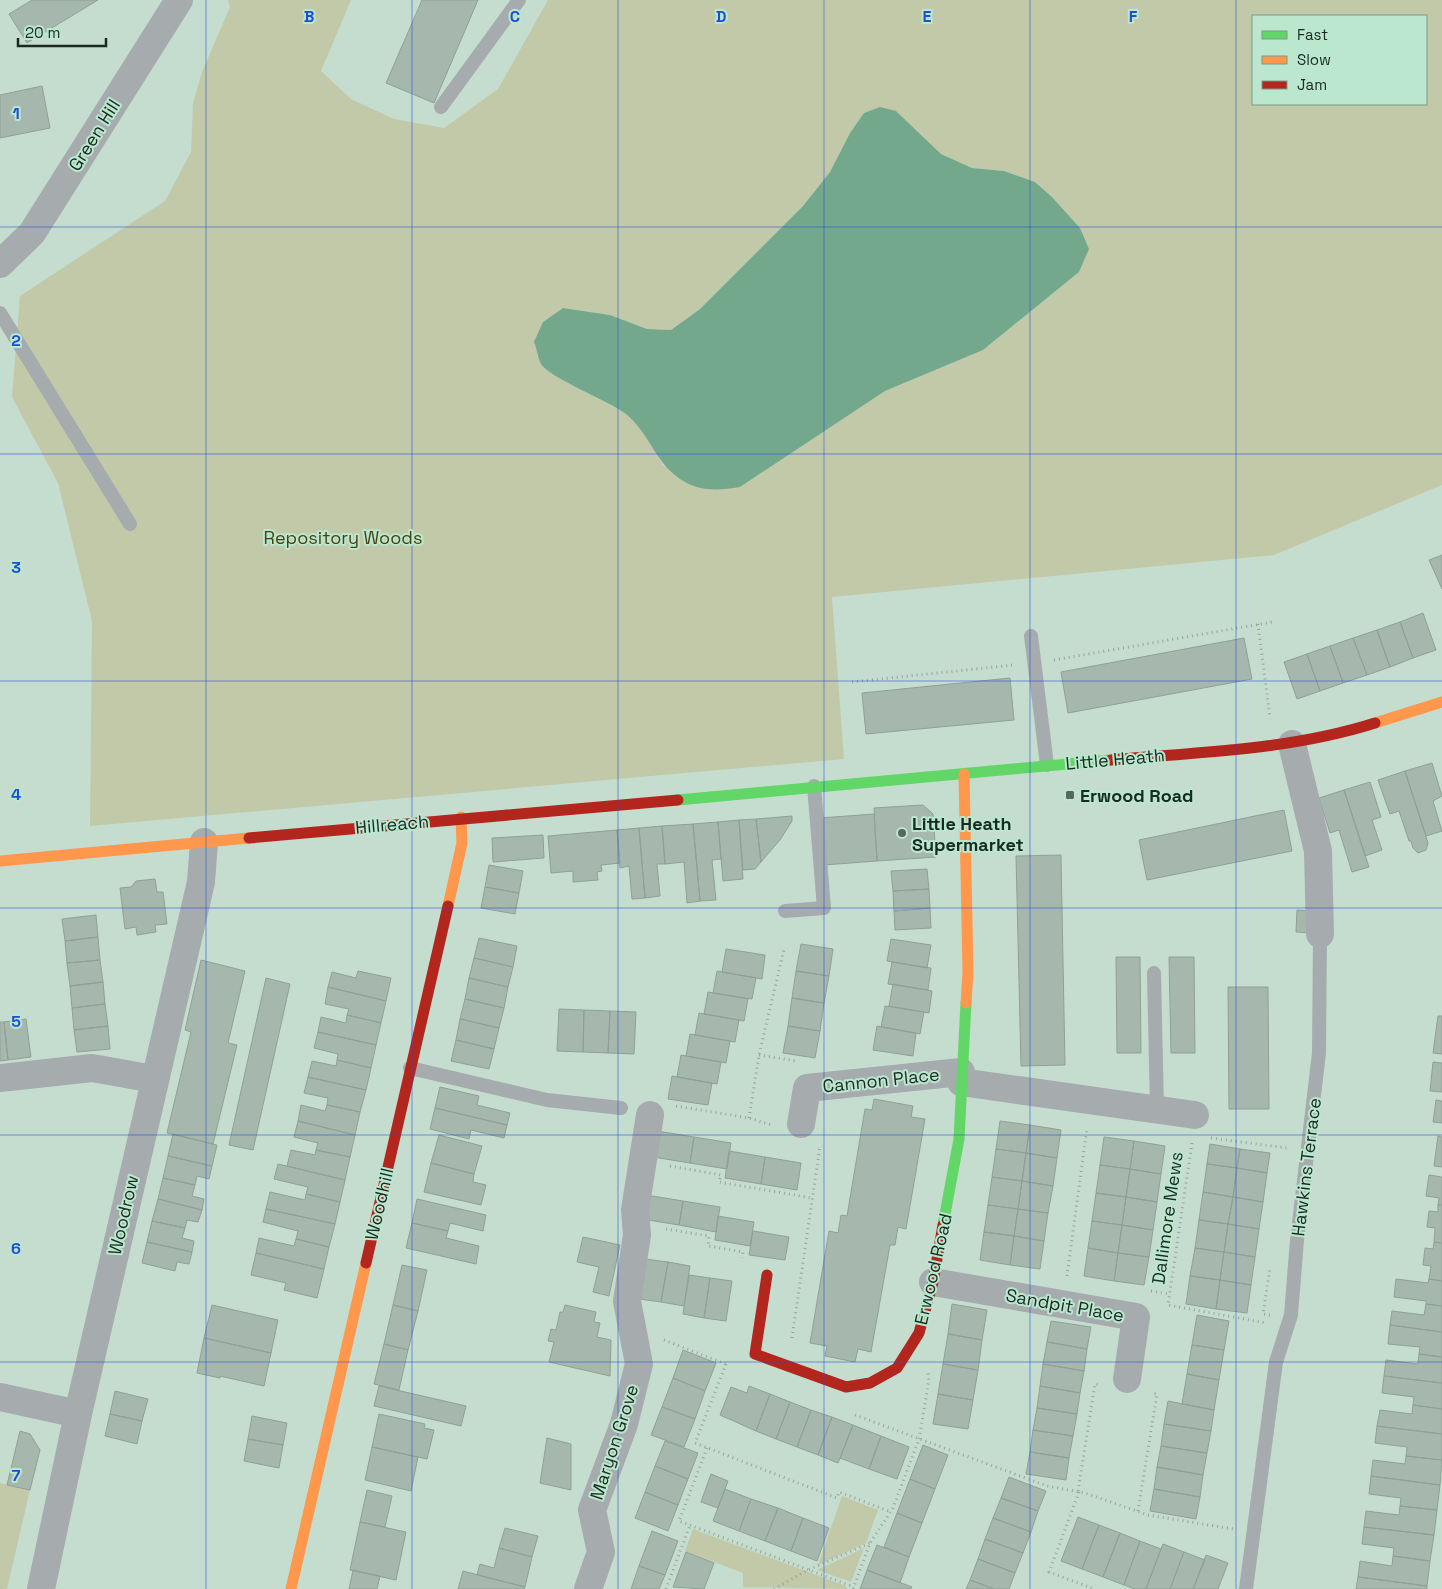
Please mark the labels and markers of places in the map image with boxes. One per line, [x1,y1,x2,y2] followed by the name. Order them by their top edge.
[1080,784,1193,807] place label: Erwood Road
[1064,789,1076,801] marker: Erwood Road
[912,812,1024,856] place label: Little Heath Supermarket
[896,827,908,839] marker: Little Heath Supermarket

